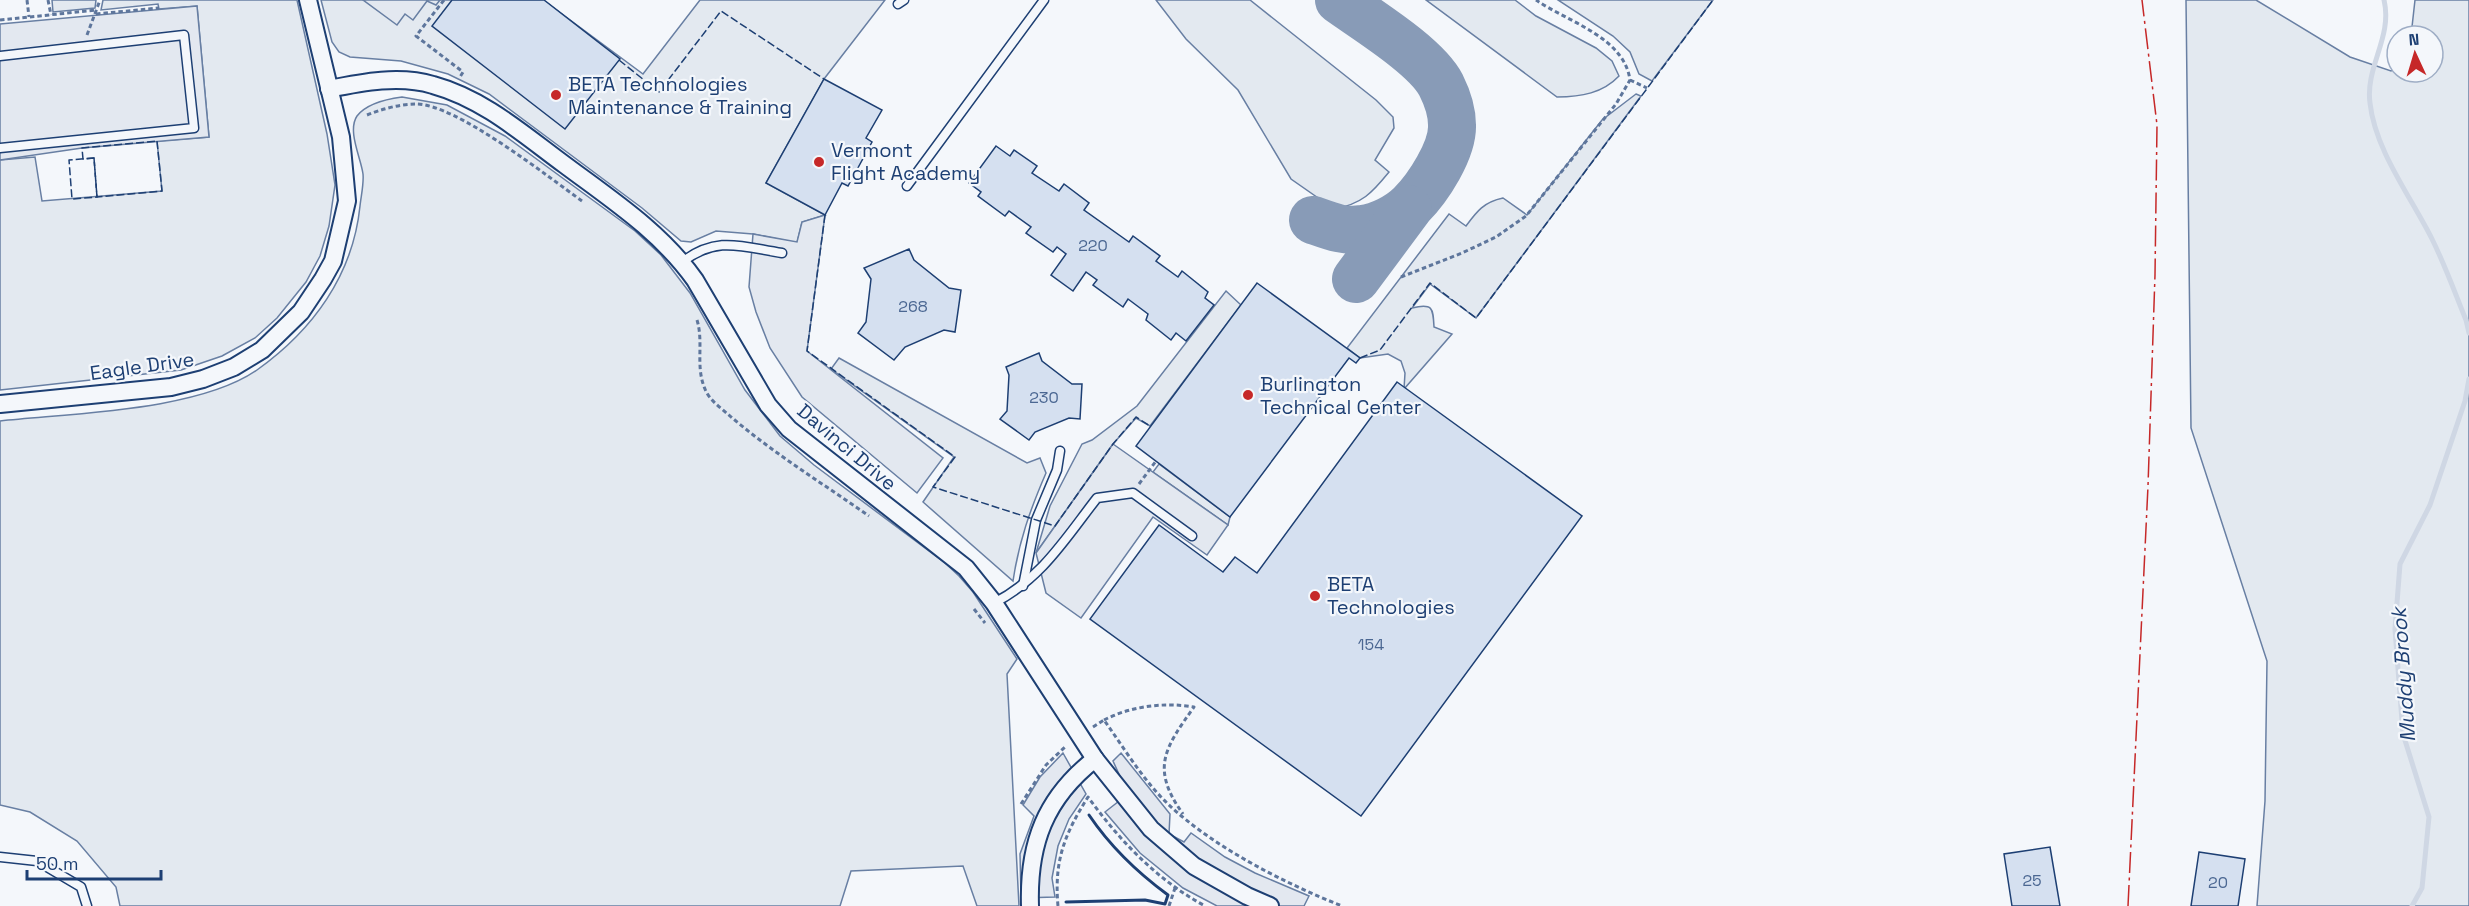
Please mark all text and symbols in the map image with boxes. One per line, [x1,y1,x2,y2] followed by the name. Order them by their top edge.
[2385,24,2445,84] north arrow
[2408,29,2420,50] text: N
[568,71,792,120] place label: BETA Technologies Maintenance & Training
[549,88,563,102] marker: BETA Technologies Maintenance & Training
[831,137,980,186] place label: Vermont Flight Academy
[812,155,826,169] marker: Vermont Flight Academy
[1078,235,1108,256] house number: 220
[898,296,928,317] house number: 268
[88,346,196,386] street label: Eagle Drive
[1260,371,1421,420] place label: Burlington Technical Center
[1029,387,1059,408] house number: 230
[1241,388,1255,402] marker: Burlington Technical Center
[792,398,902,496] street label: Davinci Drive
[1327,571,1455,620] place label: BETA Technologies
[1308,589,1322,603] marker: BETA Technologies
[2385,604,2421,743] water label: Muddy Brook
[1358,634,1384,655] house number: 154
[27,843,160,881] scale bar
[36,852,78,875] text: 50 m
[2022,870,2042,891] house number: 25
[2208,872,2228,893] house number: 20

